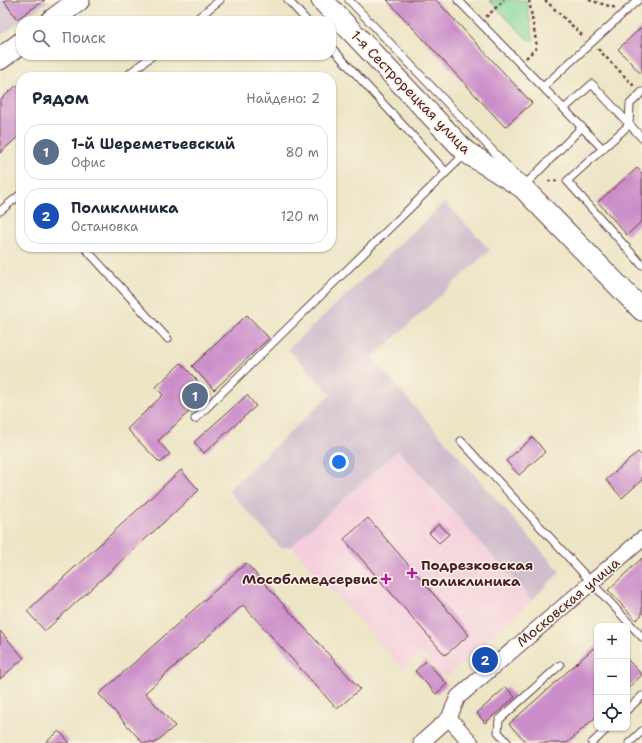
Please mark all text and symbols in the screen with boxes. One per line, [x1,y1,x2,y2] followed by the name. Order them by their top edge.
[16,16,336,60] search box
[347,26,475,158] street label: 1-я Сестрорецкая улица
[30,27,52,49] icon: search
[62,28,106,48] text: Поиск
[32,87,89,109] text: Рядом
[246,90,320,107] text: Найдено: 2
[71,134,235,154] text: 1-й Шереметьевский
[43,144,49,161] text: 1
[285,144,319,161] text: 80 m
[71,154,106,171] text: Офис
[71,198,179,218] text: Поликлиника
[41,208,51,225] text: 2
[281,208,319,225] text: 120 m
[71,218,138,235] text: Остановка
[182,381,208,411] pin: 1
[329,452,349,472] your location
[513,553,624,650] street label: Московская улица
[421,556,533,590] place label: Подрезковская поликлиника
[406,567,418,579] marker: Подрезковская поликлиника
[242,570,378,588] place label: Мособлмедсервис
[381,574,391,584] marker: Мособлмедсервис
[594,623,630,731] map controls
[594,623,630,659] button: +
[472,645,498,675] pin: 2
[594,659,630,695] button: −
[594,695,630,731] button: locate

